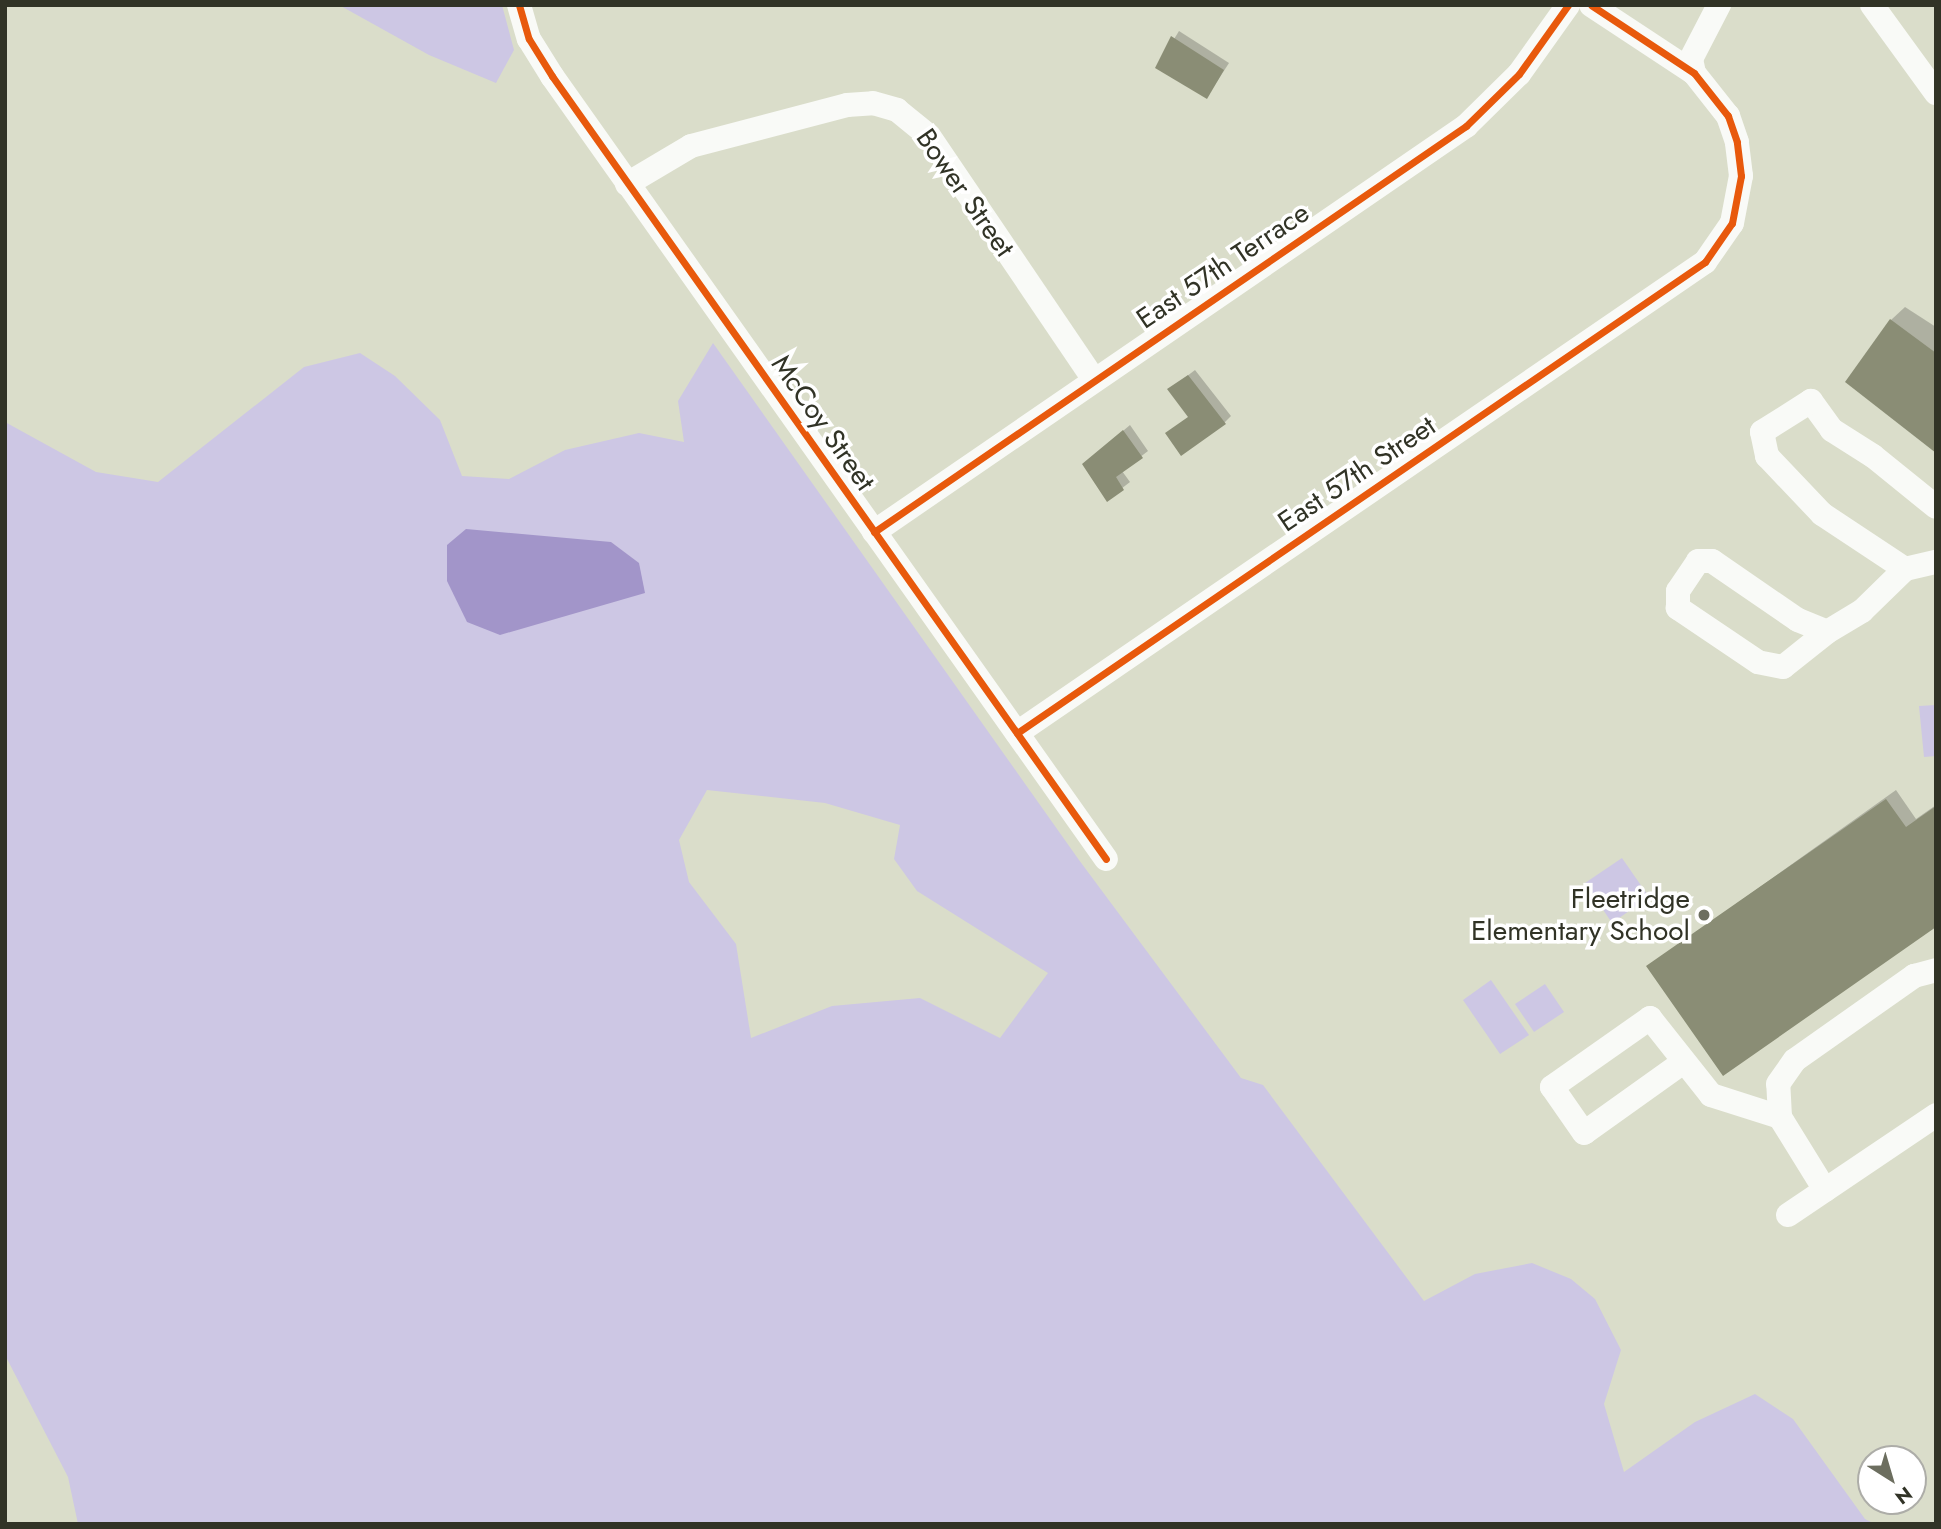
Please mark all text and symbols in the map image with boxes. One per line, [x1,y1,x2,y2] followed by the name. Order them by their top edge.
[909,123,1021,263] street label: Bower Street
[1130,196,1316,336] street label: East 57th Terrace
[764,349,882,497] street label: McCoy Street
[1272,409,1442,539] street label: East 57th Street
[1471,882,1690,948] place label: Fleetridge Elementary School
[1696,907,1712,923] marker: Fleetridge Elementary School
[1857,1445,1927,1515] north arrow
[1890,1480,1918,1511] text: N

